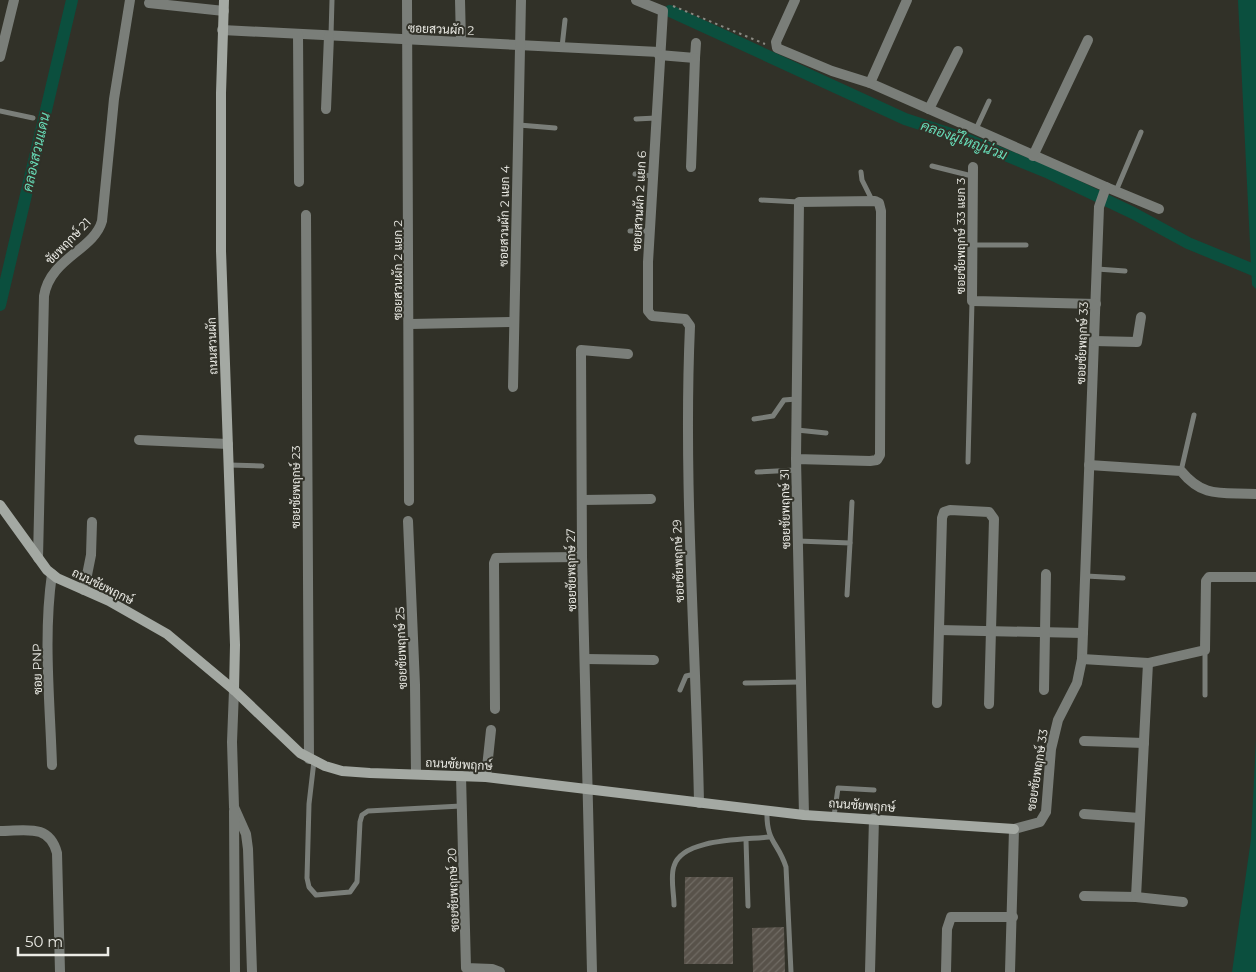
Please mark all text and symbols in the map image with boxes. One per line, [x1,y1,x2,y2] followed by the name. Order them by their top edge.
[408,20,475,38] street label: ซอยสวนผัก 2
[18,111,54,193] water label: คลองสวนแดน
[918,116,1010,165] water label: คลองผู้ใหญ่น่วม
[629,150,649,252] street label: ซอยสวนผัก 2 แยก 6
[496,165,512,267] street label: ซอยสวนผัก 2 แยก 4
[953,178,968,294] street label: ซอยชัยพฤกษ์ 33 แยก 3
[42,215,94,267] street label: ชัยพฤกษ์ 21
[390,220,405,320] street label: ซอยสวนผัก 2 แยก 2
[1073,301,1091,385] street label: ซอยชัยพฤกษ์ 33
[204,317,220,375] street label: ถนนสวนผัก
[288,445,303,528] street label: ซอยชัยพฤกษ์ 23
[777,469,793,549] street label: ซอยชัยพฤกษ์ 31
[669,519,687,603] street label: ซอยชัยพฤกษ์ 29
[563,528,579,612] street label: ซอยชัยพฤกษ์ 27
[70,565,137,608] street label: ถนนชัยพฤกษ์
[392,606,410,690] street label: ซอยชัยพฤกษ์ 25
[29,643,45,695] street label: ซอย PNP
[1023,728,1051,812] street label: ซอยชัยพฤกษ์ 33
[425,755,494,773] street label: ถนนชัยพฤกษ์
[828,795,897,815] street label: ถนนชัยพฤกษ์
[444,848,462,932] street label: ซอยชัยพฤกษ์ 20
[18,924,108,956] scale bar
[25,932,63,951] text: 50 m

